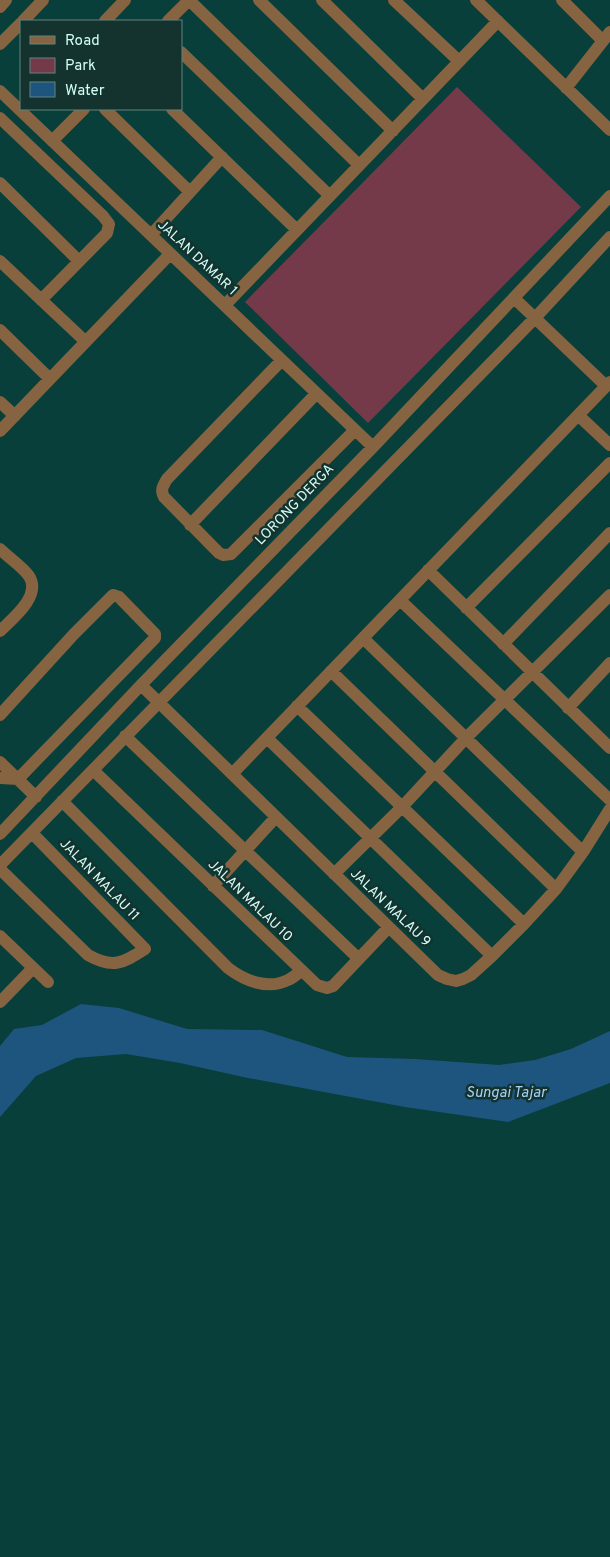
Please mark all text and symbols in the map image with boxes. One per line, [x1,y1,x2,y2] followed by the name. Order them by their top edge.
[20,20,182,110] legend
[65,32,100,51] text: Road
[65,57,96,76] text: Park
[65,82,105,101] text: Water
[154,217,240,299] street label: JALAN DAMAR 1
[252,461,338,549] street label: LORONG DERGA
[56,835,142,925] street label: JALAN MALAU 11
[204,856,296,946] street label: JALAN MALAU 10
[346,865,434,951] street label: JALAN MALAU 9
[466,1084,547,1103] water label: Sungai Tajar

